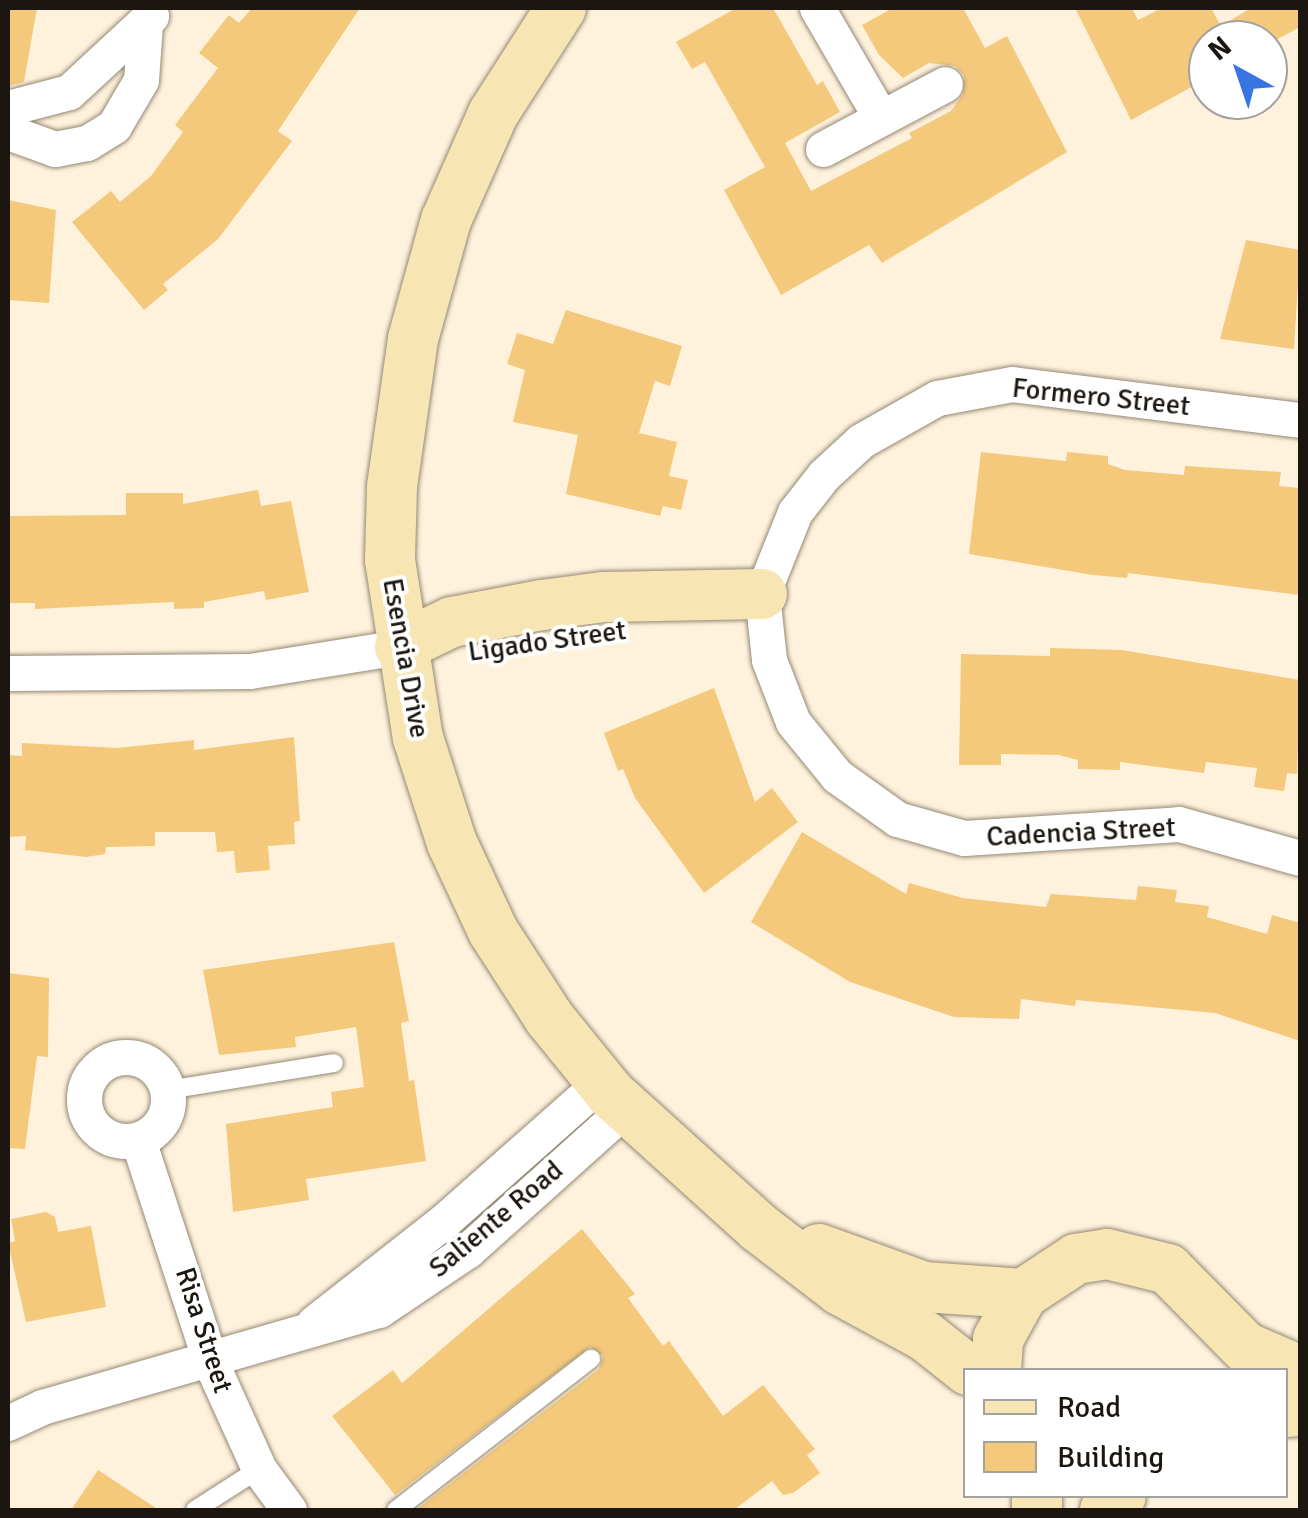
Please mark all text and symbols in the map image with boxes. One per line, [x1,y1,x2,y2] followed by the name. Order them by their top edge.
[1188,20,1288,120] north arrow
[1202,29,1238,68] text: N
[1011,371,1191,423] street label: Formero Street
[375,576,437,740] street label: Esencia Drive
[466,613,628,669] street label: Ligado Street
[986,810,1176,854] street label: Cadencia Street
[422,1153,570,1285] street label: Saliente Road
[168,1263,240,1397] street label: Risa Street
[963,1368,1288,1498] legend
[1057,1389,1121,1426] text: Road
[1057,1439,1164,1476] text: Building

